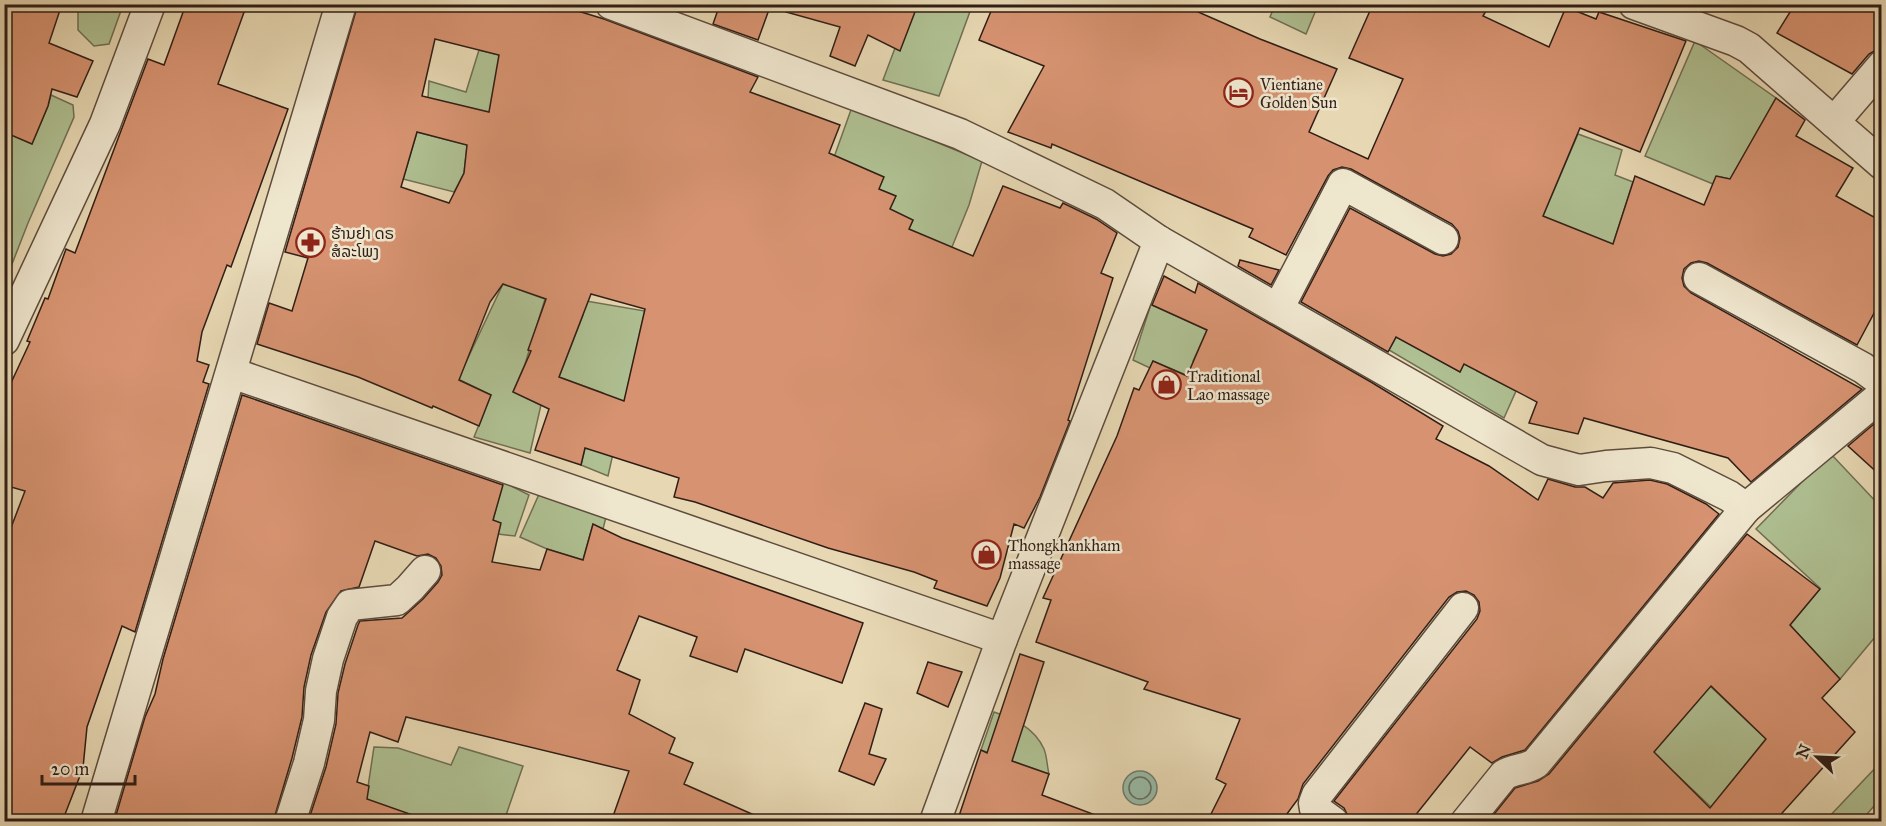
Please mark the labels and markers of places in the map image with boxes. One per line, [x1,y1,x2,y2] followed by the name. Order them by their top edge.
[1259,75,1338,112] place label: Vientiane Golden Sun
[1223,77,1255,109] hotel icon: Vientiane Golden Sun
[331,224,394,261] place label: ຮ້ານຢາ ດຣ ສໍລະໂພງ
[294,226,326,258] pharmacy icon: ຮ້ານຢາ ດຣ ສໍລະໂພງ
[1187,367,1270,405] place label: Traditional Lao massage
[1150,369,1182,401] shop icon: Traditional Lao massage
[1008,536,1121,574] place label: Thongkhankham massage
[971,538,1003,570] shop icon: Thongkhankham massage

